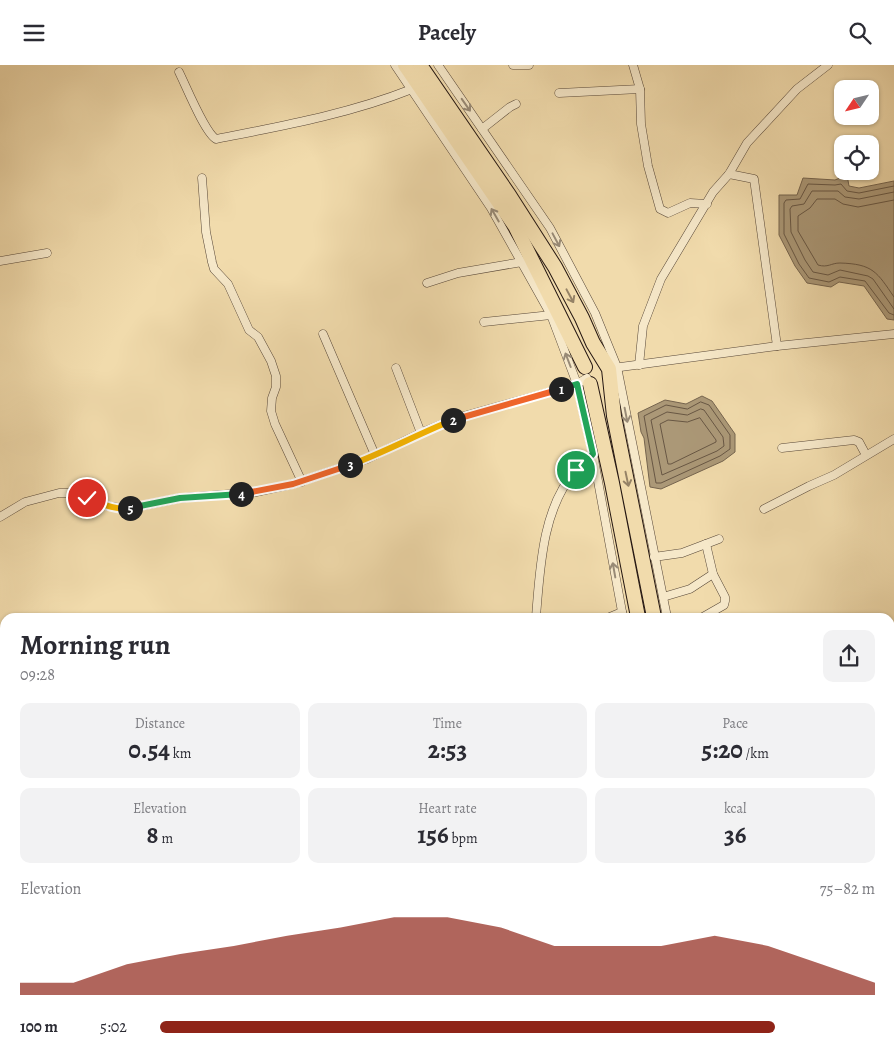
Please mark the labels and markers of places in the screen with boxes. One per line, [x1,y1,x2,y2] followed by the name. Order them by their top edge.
[548,377,574,401] pin: 1
[440,407,466,433] pin: 2
[555,449,597,491] pin
[338,453,362,477] pin: 3
[66,477,108,519] pin
[228,481,254,507] pin: 4
[118,495,142,521] pin: 5

